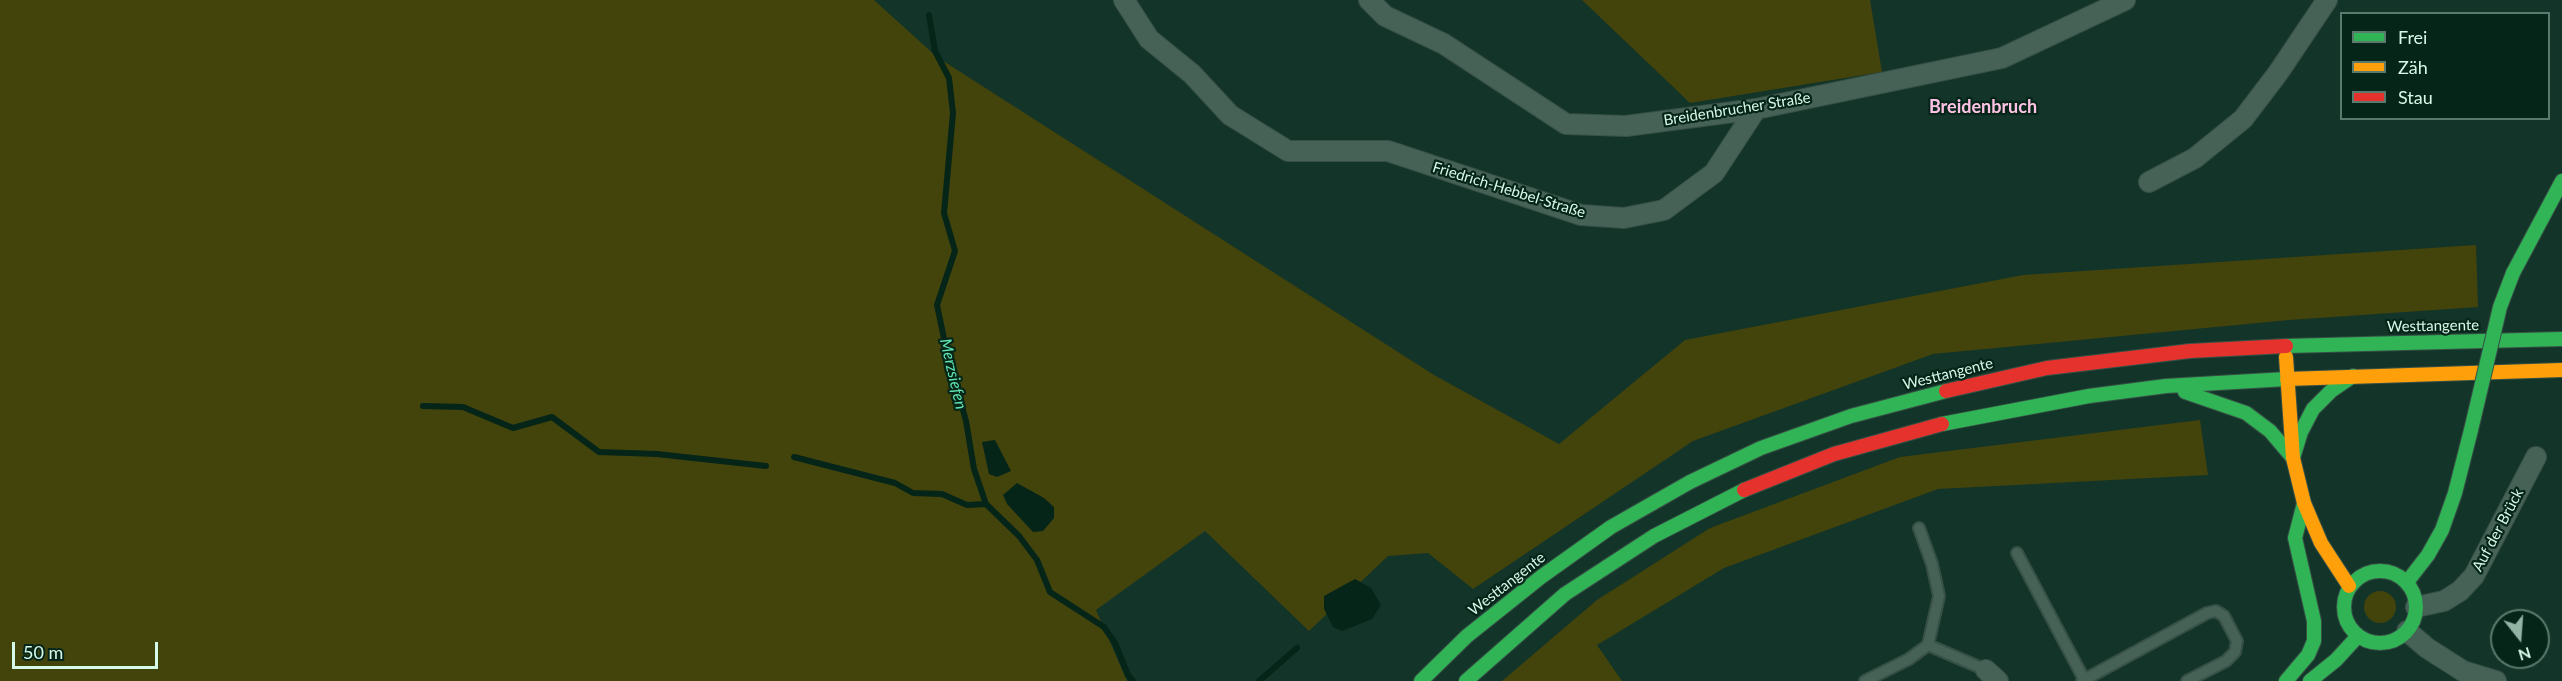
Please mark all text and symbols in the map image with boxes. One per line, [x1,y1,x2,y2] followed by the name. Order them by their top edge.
[2340,12,2550,120] legend
[2398,26,2427,48] text: Frei
[2398,56,2428,78] text: Zäh
[2398,86,2433,108] text: Stau
[1662,88,1812,130] street label: Breidenbrucher Straße
[1929,96,2037,118] district label: Breidenbruch
[1430,158,1588,222] street label: Friedrich-Hebbel-Straße
[2387,316,2479,336] street label: Westtangente
[936,337,970,411] water label: Merzsiefen
[1901,354,1995,394] street label: Westtangente
[2469,486,2527,574] street label: Auf der Brück
[1465,548,1549,620] street label: Westtangente
[2490,609,2550,669] north arrow
[15,630,160,668] scale bar
[23,641,63,663] text: 50 m
[2516,644,2534,666] text: N

